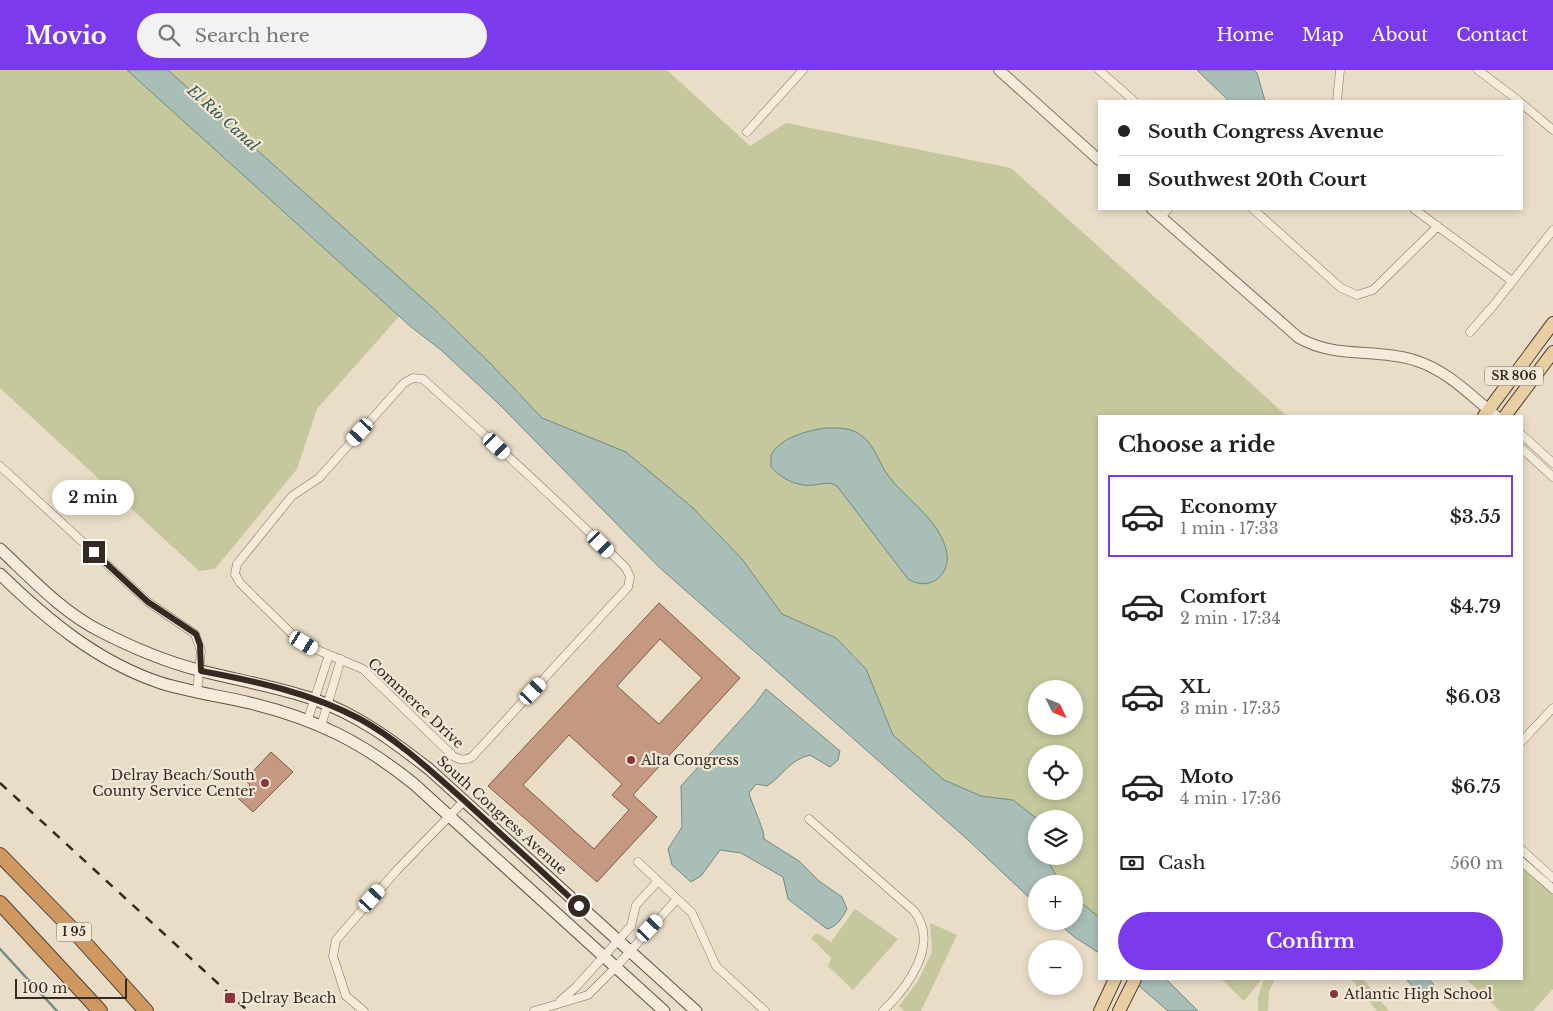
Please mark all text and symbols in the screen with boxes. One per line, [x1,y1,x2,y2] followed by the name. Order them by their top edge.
[137,13,487,58] search box
[25,21,107,50] text: Movio
[155,21,183,49] icon: search
[195,24,310,47] text: Search here
[1216,24,1274,46] text: Home
[1302,24,1344,46] text: Map
[1372,24,1428,46] text: About
[1456,24,1528,46] text: Contact
[183,80,263,155] water label: El Rio Canal
[1148,120,1384,143] text: South Congress Avenue
[1148,168,1367,191] text: Southwest 20th Court
[1485,366,1543,386] road number: SR 806
[344,416,375,448] car
[480,430,513,462] car
[1118,431,1275,458] text: Choose a ride
[53,480,135,514] callout: 2 min
[68,487,118,507] text: 2 min
[1120,494,1165,539] icon: car
[1180,495,1277,518] text: Economy
[1450,505,1501,528] text: $3.55
[1180,518,1279,538] text: 1 min · 17:33
[585,528,616,560] car
[83,541,105,563] route end
[1120,584,1165,629] icon: car
[1180,585,1267,608] text: Comfort
[1450,595,1501,618] text: $4.79
[1180,608,1281,628] text: 2 min · 17:34
[287,629,320,657] car
[364,654,468,752] street label: Commerce Drive
[1120,674,1165,719] icon: car
[517,675,548,707] car
[1180,675,1210,698] text: XL
[1028,680,1082,735] north arrow
[1028,680,1083,995] map controls
[1446,685,1501,708] text: $6.03
[1180,698,1281,718] text: 3 min · 17:35
[1028,745,1083,800] button: locate
[640,751,739,769] place label: Alta Congress
[433,752,571,878] street label: South Congress Avenue
[625,754,637,766] marker: Alta Congress
[1120,764,1165,809] icon: car
[1180,765,1234,788] text: Moto
[92,766,255,800] place label: Delray Beach/South County Service Center
[1451,775,1501,798] text: $6.75
[259,777,271,789] marker: Delray Beach/South County Service Center
[1180,788,1281,808] text: 4 min · 17:36
[1028,810,1083,865] button: layers
[1118,849,1146,877] icon: cash
[1158,851,1205,874] text: Cash
[1450,853,1503,873] text: 560 m
[1028,875,1083,930] button: +
[356,882,387,914] car
[568,895,590,917] route start
[634,912,665,944] car
[1118,912,1503,970] button: Confirm
[56,922,92,942] road number: I 95
[1028,940,1083,995] button: −
[15,976,128,999] scale bar
[22,979,67,997] text: 100 m
[1343,985,1493,1003] place label: Atlantic High School
[1328,988,1340,1000] marker: Atlantic High School
[241,989,337,1007] place label: Delray Beach
[223,991,237,1005] marker: Delray Beach

